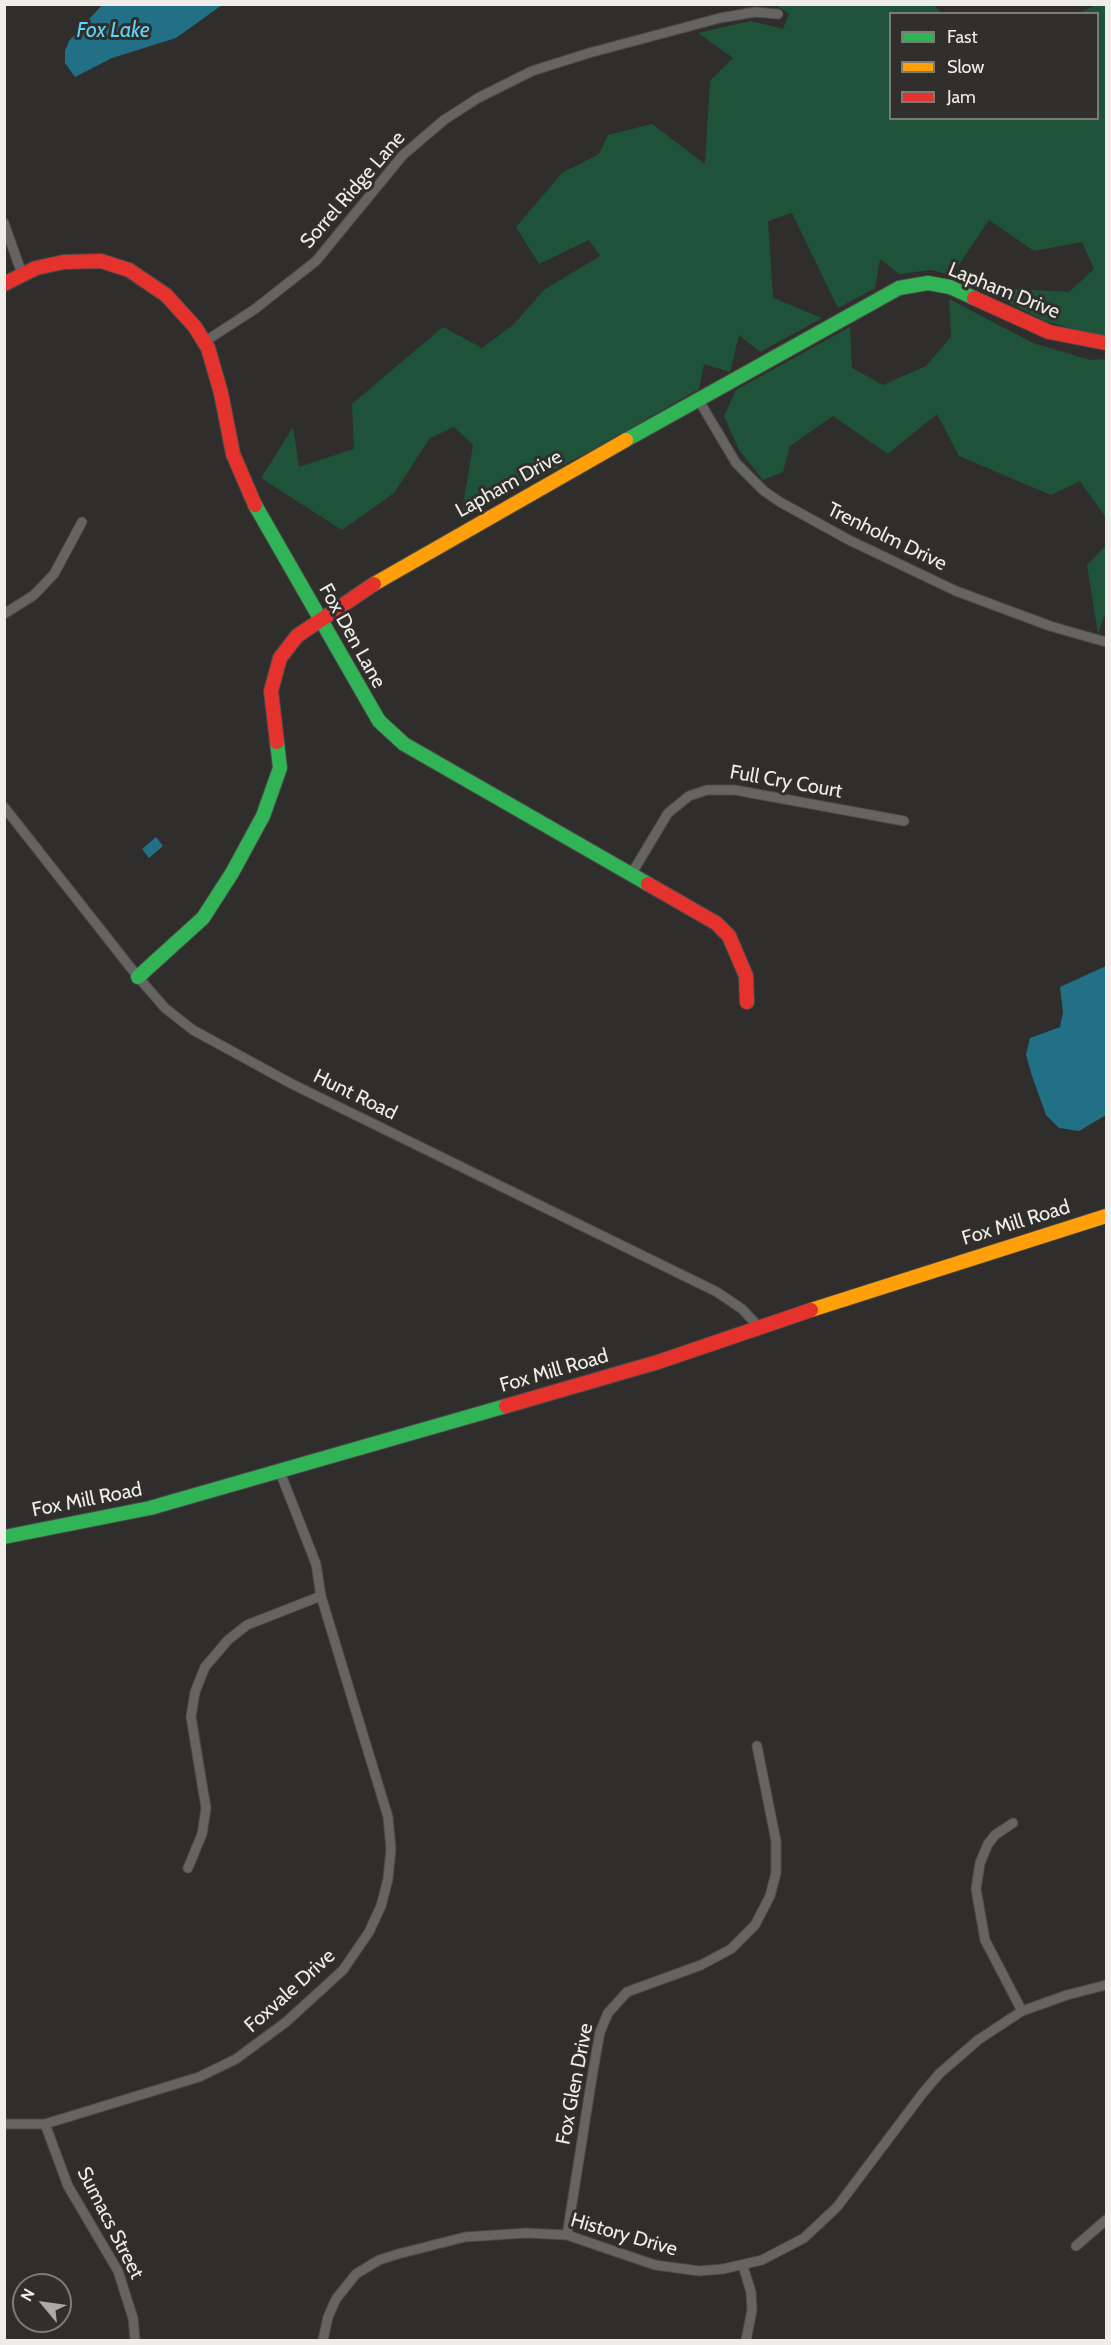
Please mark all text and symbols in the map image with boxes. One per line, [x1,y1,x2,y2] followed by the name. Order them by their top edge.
[889,12,1099,120] legend
[76,18,150,44] water label: Fox Lake
[947,26,978,48] text: Fast
[947,56,984,78] text: Slow
[947,86,976,108] text: Jam
[296,126,410,254] street label: Sorrel Ridge Lane
[945,258,1063,324] street label: Lapham Drive
[452,445,566,523] street label: Lapham Drive
[823,498,951,576] street label: Trenholm Drive
[313,580,391,692] street label: Fox Den Lane
[728,760,844,804] street label: Full Cry Court
[309,1064,401,1126] street label: Hunt Road
[959,1195,1073,1251] street label: Fox Mill Road
[497,1344,611,1398] street label: Fox Mill Road
[30,1478,144,1522] street label: Fox Mill Road
[240,1944,340,2038] street label: Foxvale Drive
[551,2021,599,2147] street label: Fox Glen Drive
[72,2163,148,2283] street label: Sumacs Street
[568,2208,680,2262] street label: History Drive
[12,2273,72,2333] north arrow
[17,2285,39,2305] text: N

